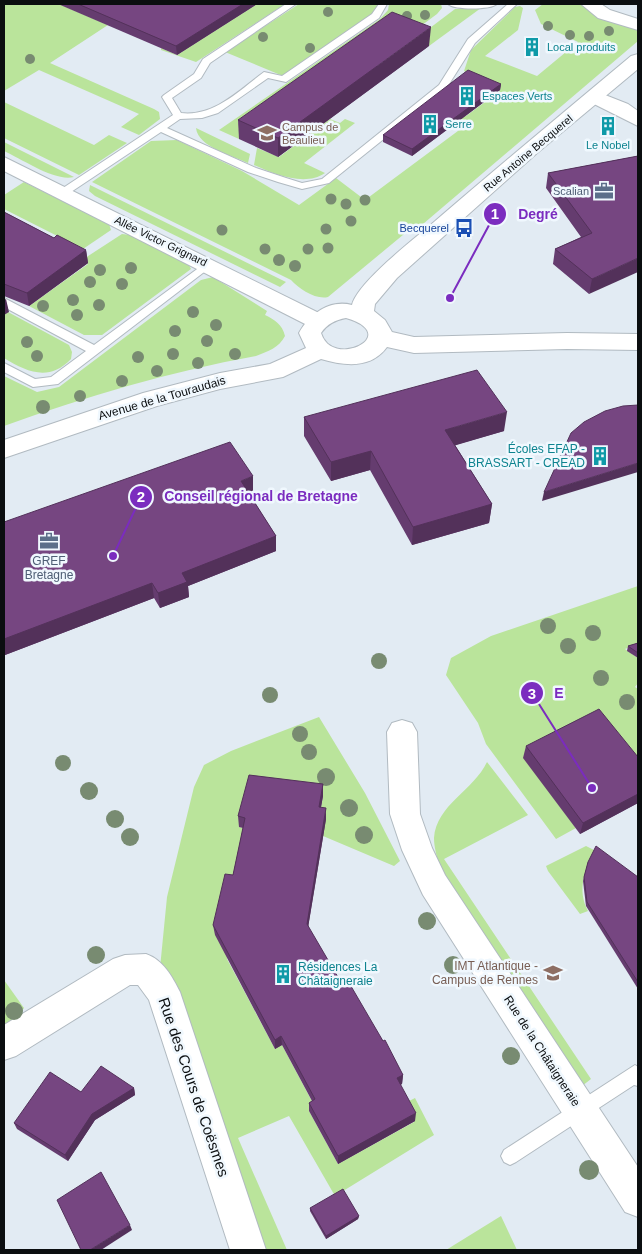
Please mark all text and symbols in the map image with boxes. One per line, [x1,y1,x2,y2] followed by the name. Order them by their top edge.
[521,36,543,58] building icon: Local produits
[547,41,616,53] place label: Local produits
[456,85,478,107] building icon: Espaces Verts
[482,90,553,102] place label: Espaces Verts
[481,112,575,194] street label: Rue Antoine Becquerel
[419,113,441,135] building icon: Serre
[597,115,619,137] building icon: Le Nobel
[445,118,472,130] place label: Serre
[282,121,338,146] place label: Campus de Beaulieu
[256,122,278,144] school or university icon: Campus de Beaulieu
[586,139,630,151] place label: Le Nobel
[593,180,615,202] office icon: Scalian
[553,185,589,197] place label: Scalian
[483,200,568,229] callout: Degré
[491,205,499,222] text: 1
[518,206,558,222] text: Degré
[113,213,209,269] street label: Allée Victor Grignard
[453,217,475,239] bus stop icon: Becquerel
[399,222,449,234] place label: Becquerel
[97,373,227,423] street label: Avenue de la Touraudais
[468,441,585,470] place label: Écoles EFAP - BRASSART - CREAD
[589,445,611,467] building icon: Écoles EFAP - BRASSART - CREAD
[129,482,367,511] callout: Conseil régional de Bretagne
[137,488,145,505] text: 2
[164,488,358,504] text: Conseil régional de Bretagne
[38,530,60,552] office icon: GREF Bretagne
[25,554,74,582] place label: GREF Bretagne
[519,679,573,708] callout: E
[528,685,536,702] text: 3
[554,685,564,701] text: E
[432,959,538,987] place label: IMT Atlantique - Campus de Rennes
[298,960,378,988] place label: Résidences La Châtaigneraie
[542,962,564,984] school or university icon: IMT Atlantique - Campus de Rennes
[272,963,294,985] building icon: Résidences La Châtaigneraie
[501,993,583,1109] street label: Rue de la Châtaigneraie
[155,995,233,1179] street label: Rue des Cours de Coësmes

